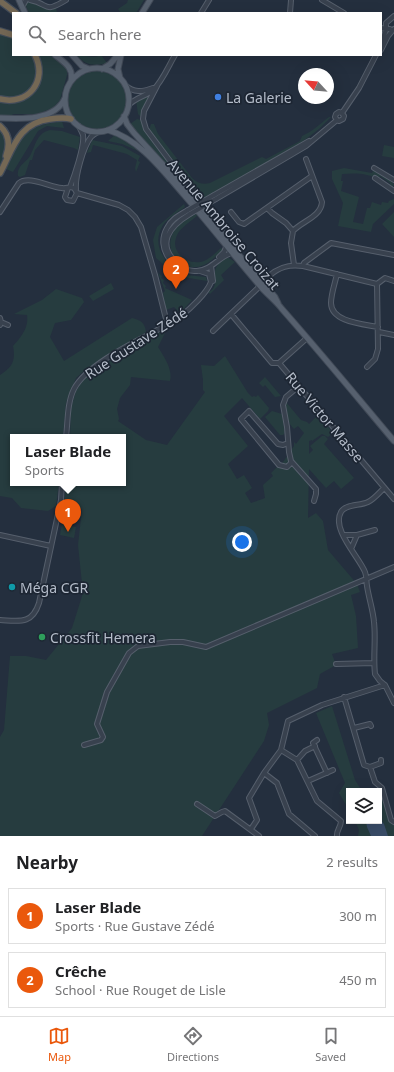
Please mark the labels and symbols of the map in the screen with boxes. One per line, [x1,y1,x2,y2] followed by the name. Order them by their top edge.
[298,68,334,104] north arrow
[226,88,292,107] place label: La Galerie
[213,92,223,102] marker: La Galerie
[164,155,284,293] street label: Avenue Ambroise Croizat
[163,256,189,289] pin: 2
[81,303,191,383] street label: Rue Gustave Zédé
[282,368,368,466] street label: Rue Victor Masse
[55,499,81,532] pin: 1
[232,532,252,552] your location
[20,578,88,597] place label: Méga CGR
[7,582,17,592] marker: Méga CGR
[50,628,156,647] place label: Crossfit Hemera
[37,632,47,642] marker: Crossfit Hemera

